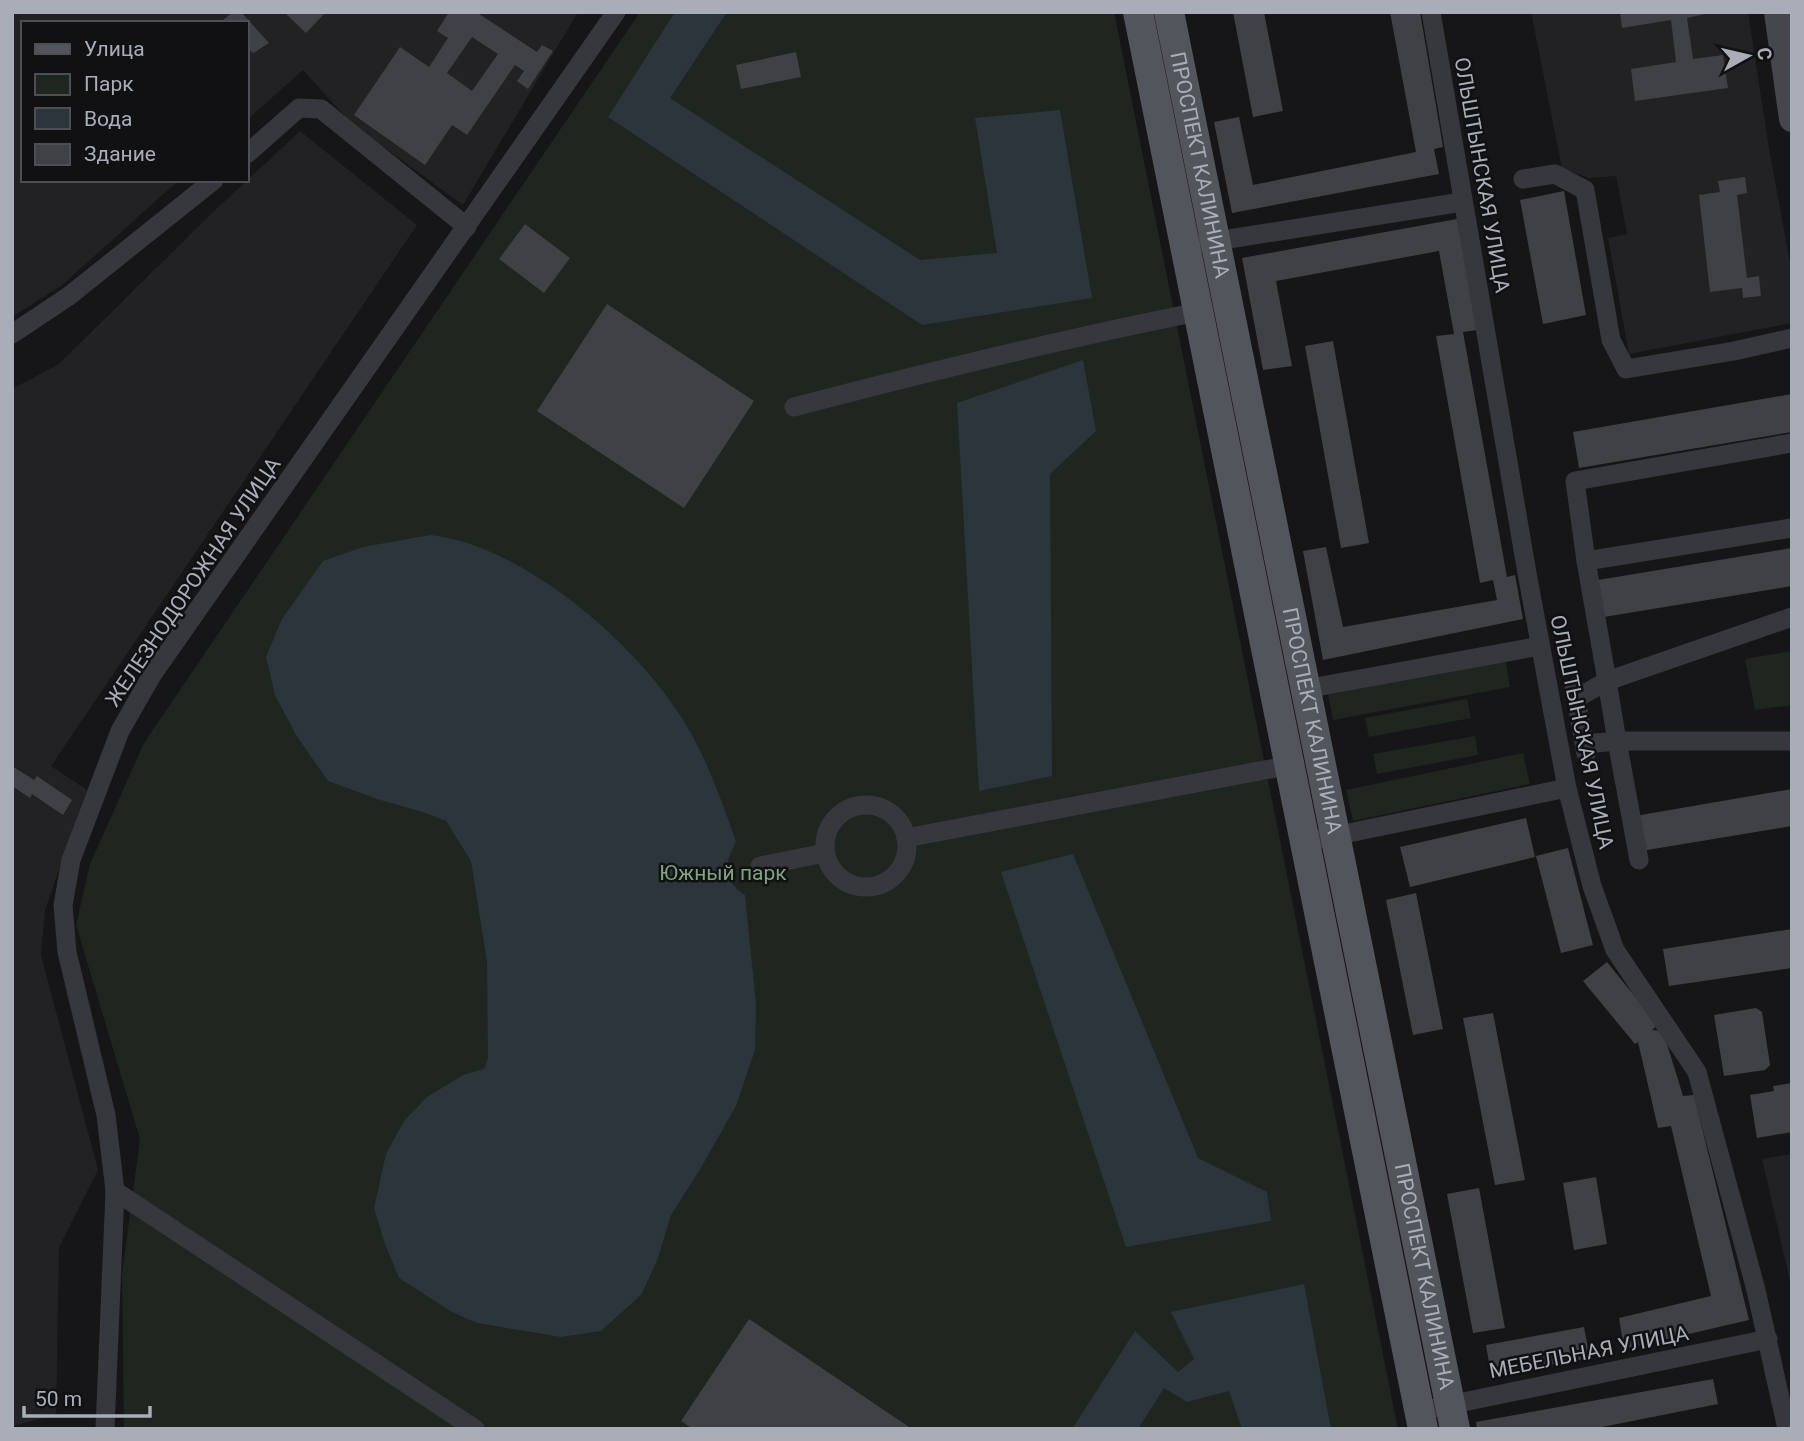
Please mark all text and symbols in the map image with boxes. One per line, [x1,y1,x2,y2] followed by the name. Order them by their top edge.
[21,21,248,182] legend
[1713,21,1783,91] north arrow
[84,37,145,61] text: Улица
[1752,46,1777,61] text: С
[1165,50,1234,280] street label: ПРОСПЕКТ КАЛИНИНА
[1449,55,1515,295] street label: ОЛЬШТЫНСКАЯ УЛИЦА
[84,72,134,96] text: Парк
[84,107,132,131] text: Вода
[84,142,156,166] text: Здание
[101,453,286,711] street label: ЖЕЛЕЗНОДОРОЖНАЯ УЛИЦА
[1278,606,1347,836] street label: ПРОСПЕКТ КАЛИНИНА
[1545,613,1619,851] street label: ОЛЬШТЫНСКАЯ УЛИЦА
[659,861,787,885] park label: Южный парк
[1390,1161,1459,1392] street label: ПРОСПЕКТ КАЛИНИНА
[1487,1321,1691,1383] street label: МЕБЕЛЬНАЯ УЛИЦА
[24,1374,150,1418] scale bar
[35,1387,82,1411] text: 50 m

